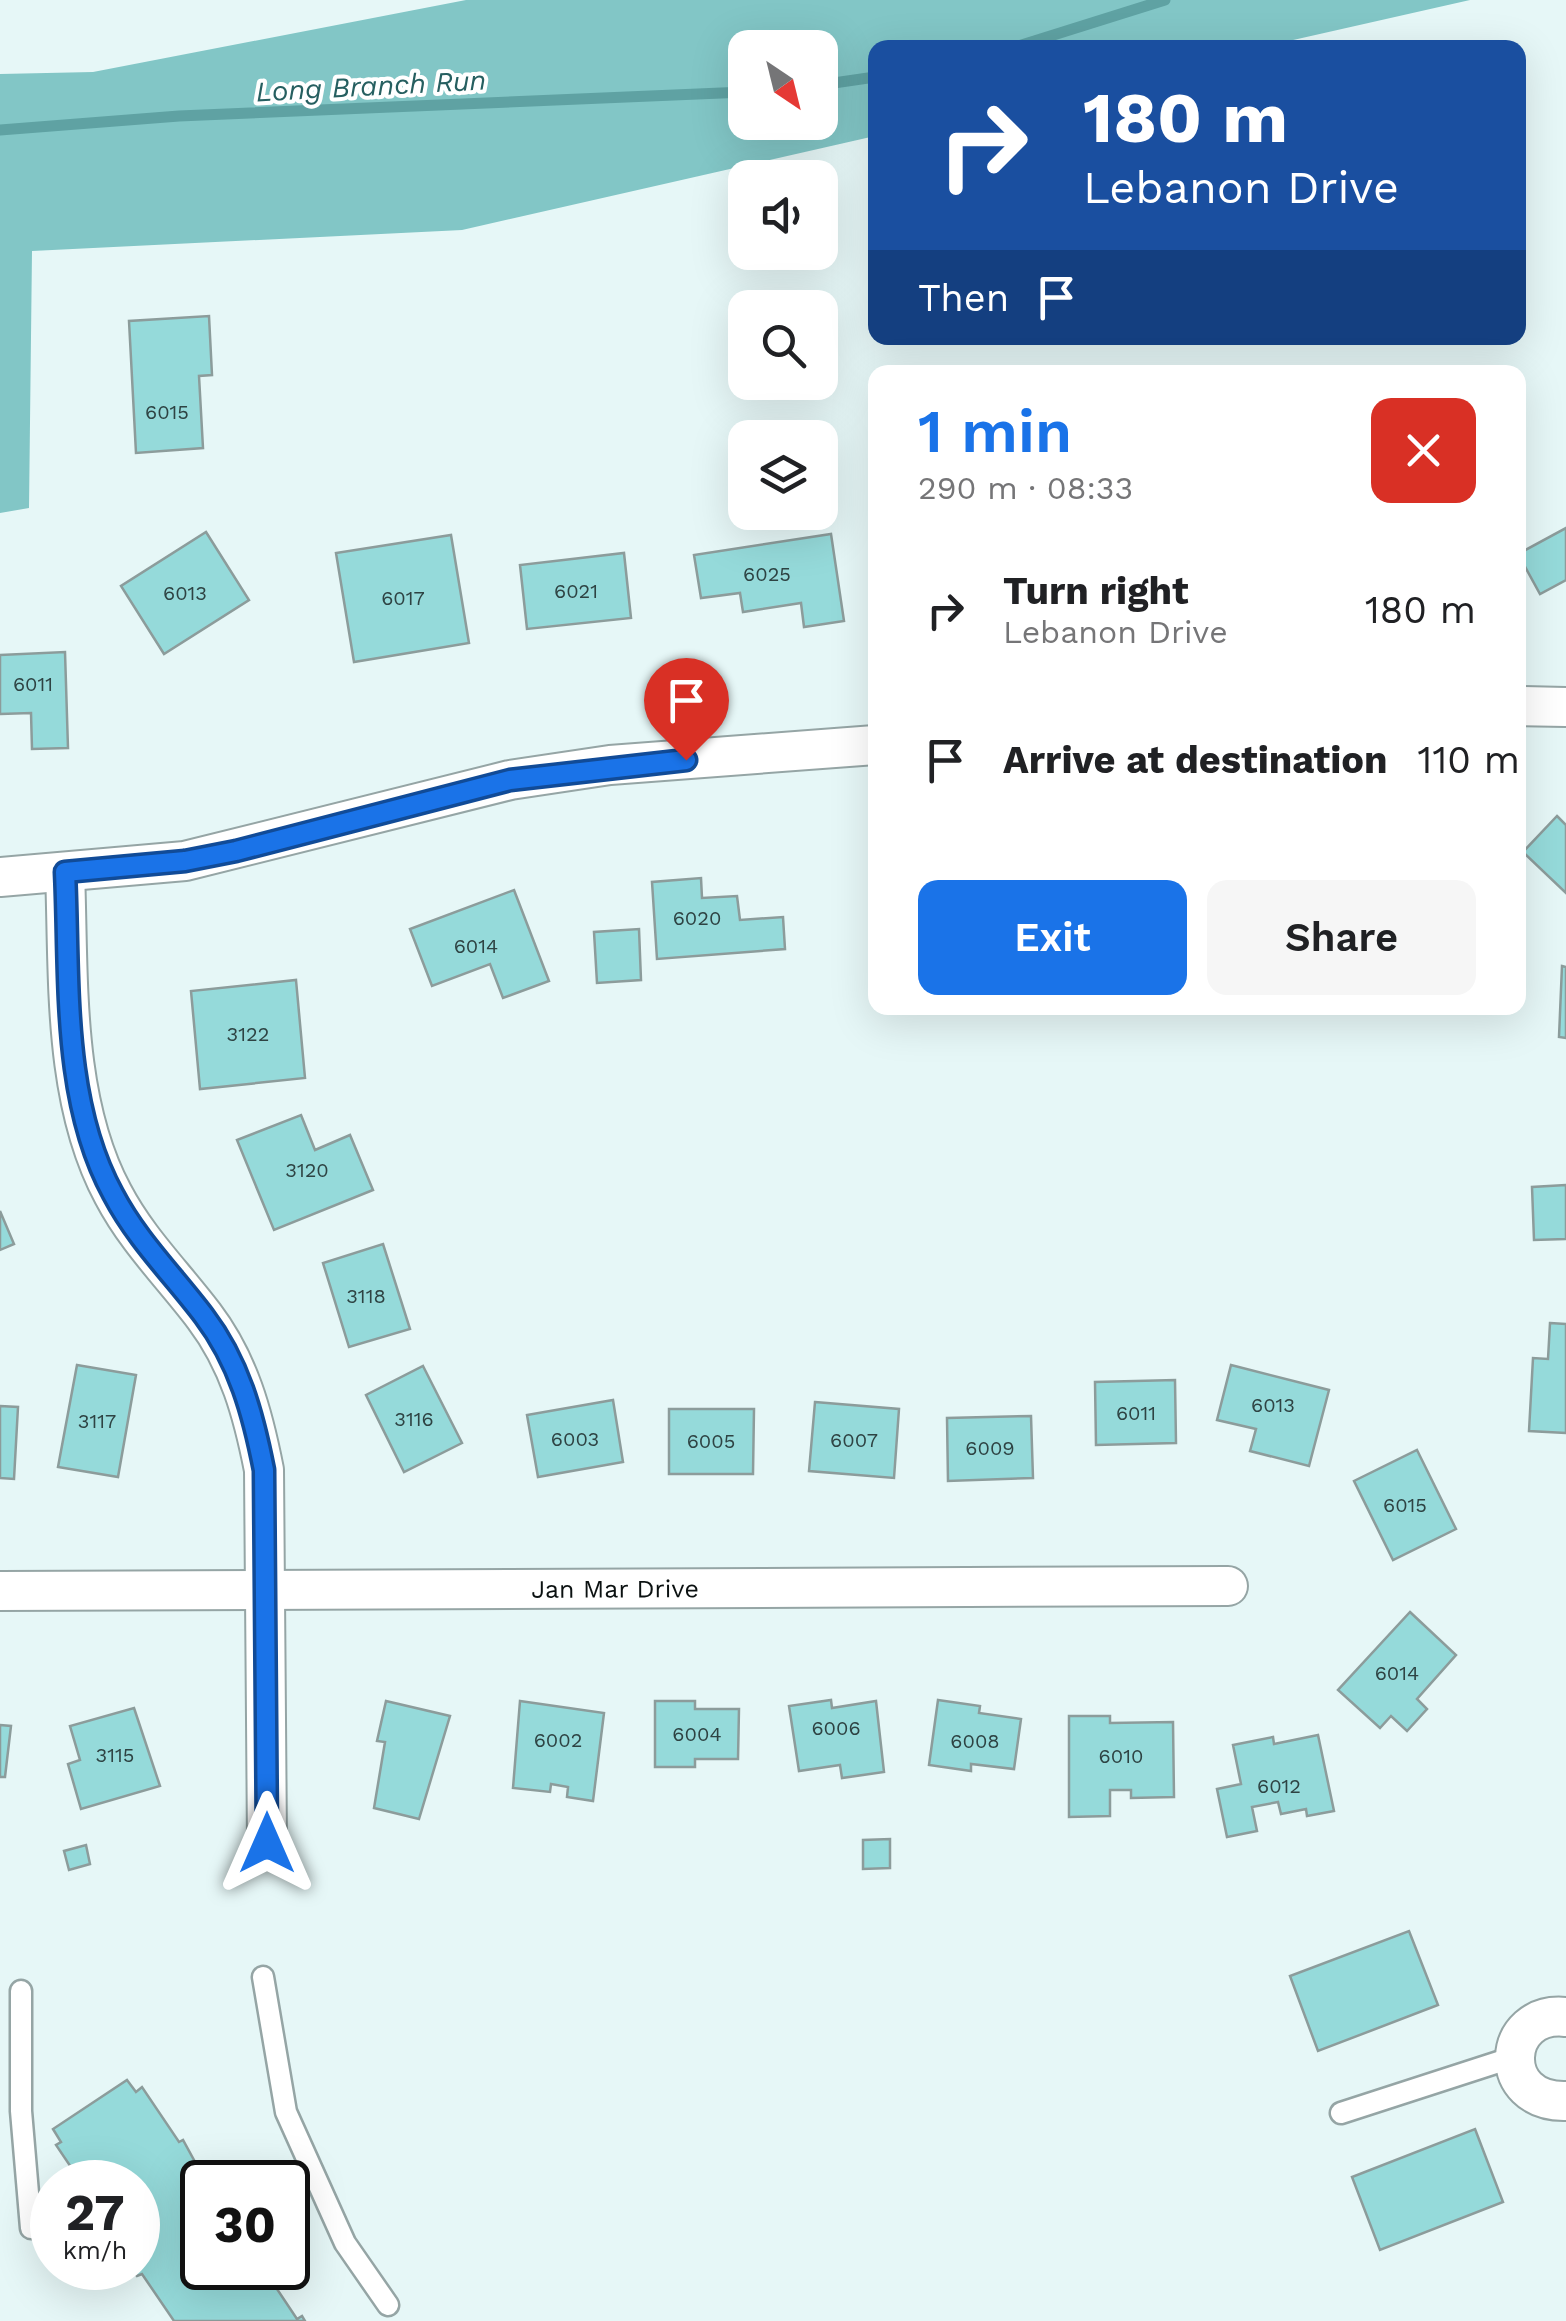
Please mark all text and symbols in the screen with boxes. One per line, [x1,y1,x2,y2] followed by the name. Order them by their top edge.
[728,30,838,140] north arrow
[728,30,838,530] map controls
[255,63,487,109] water label: Long Branch Run
[1083,77,1288,159] text: 180 m
[918,80,1048,210] icon: right
[728,160,838,270] button: sound
[1083,161,1399,214] text: Lebanon Drive
[1029,270,1084,325] icon: arrive
[918,276,1009,320] text: Then
[728,290,838,400] button: search
[918,396,1072,467] text: 1 min
[1371,398,1476,503] button: close
[145,400,189,424] house number: 6015
[728,420,838,530] button: layers
[918,469,1133,507] text: 290 m · 08:33
[743,562,791,586] house number: 6025
[1003,569,1189,613] text: Turn right
[554,579,598,603] house number: 6021
[163,581,207,605] house number: 6013
[918,583,973,638] icon: right
[381,586,425,610] house number: 6017
[1365,588,1476,632] text: 180 m
[1003,613,1228,651] text: Lebanon Drive
[644,658,729,761] pin
[13,672,53,696] house number: 6011
[659,673,714,728] icon: arrive
[918,733,973,788] icon: arrive
[1003,738,1388,782] text: Arrive at destination
[1418,738,1520,782] text: 110 m
[918,880,1187,995] button: Exit
[1207,880,1476,995] button: Share
[673,906,721,930] house number: 6020
[454,934,498,958] house number: 6014
[227,1022,269,1046] house number: 3122
[285,1158,329,1182] house number: 3120
[346,1284,386,1308] house number: 3118
[1251,1393,1295,1417] house number: 6013
[1116,1401,1156,1425] house number: 6011
[394,1407,434,1431] house number: 3116
[78,1409,116,1433] house number: 3117
[551,1427,599,1451] house number: 6003
[830,1428,878,1452] house number: 6007
[687,1429,735,1453] house number: 6005
[965,1436,1015,1460] house number: 6009
[1383,1493,1427,1517] house number: 6015
[531,1574,699,1603] street label: Jan Mar Drive
[1375,1661,1419,1685] house number: 6014
[811,1716,861,1740] house number: 6006
[672,1722,722,1746] house number: 6004
[534,1728,582,1752] house number: 6002
[950,1729,1000,1753] house number: 6008
[96,1743,134,1767] house number: 3115
[1099,1744,1143,1768] house number: 6010
[1257,1774,1301,1798] house number: 6012
[215,1791,319,1895] position arrow
[180,2160,310,2290] speed limit sign: 30
[65,2183,125,2242] text: 27
[63,2236,127,2265] text: km/h

